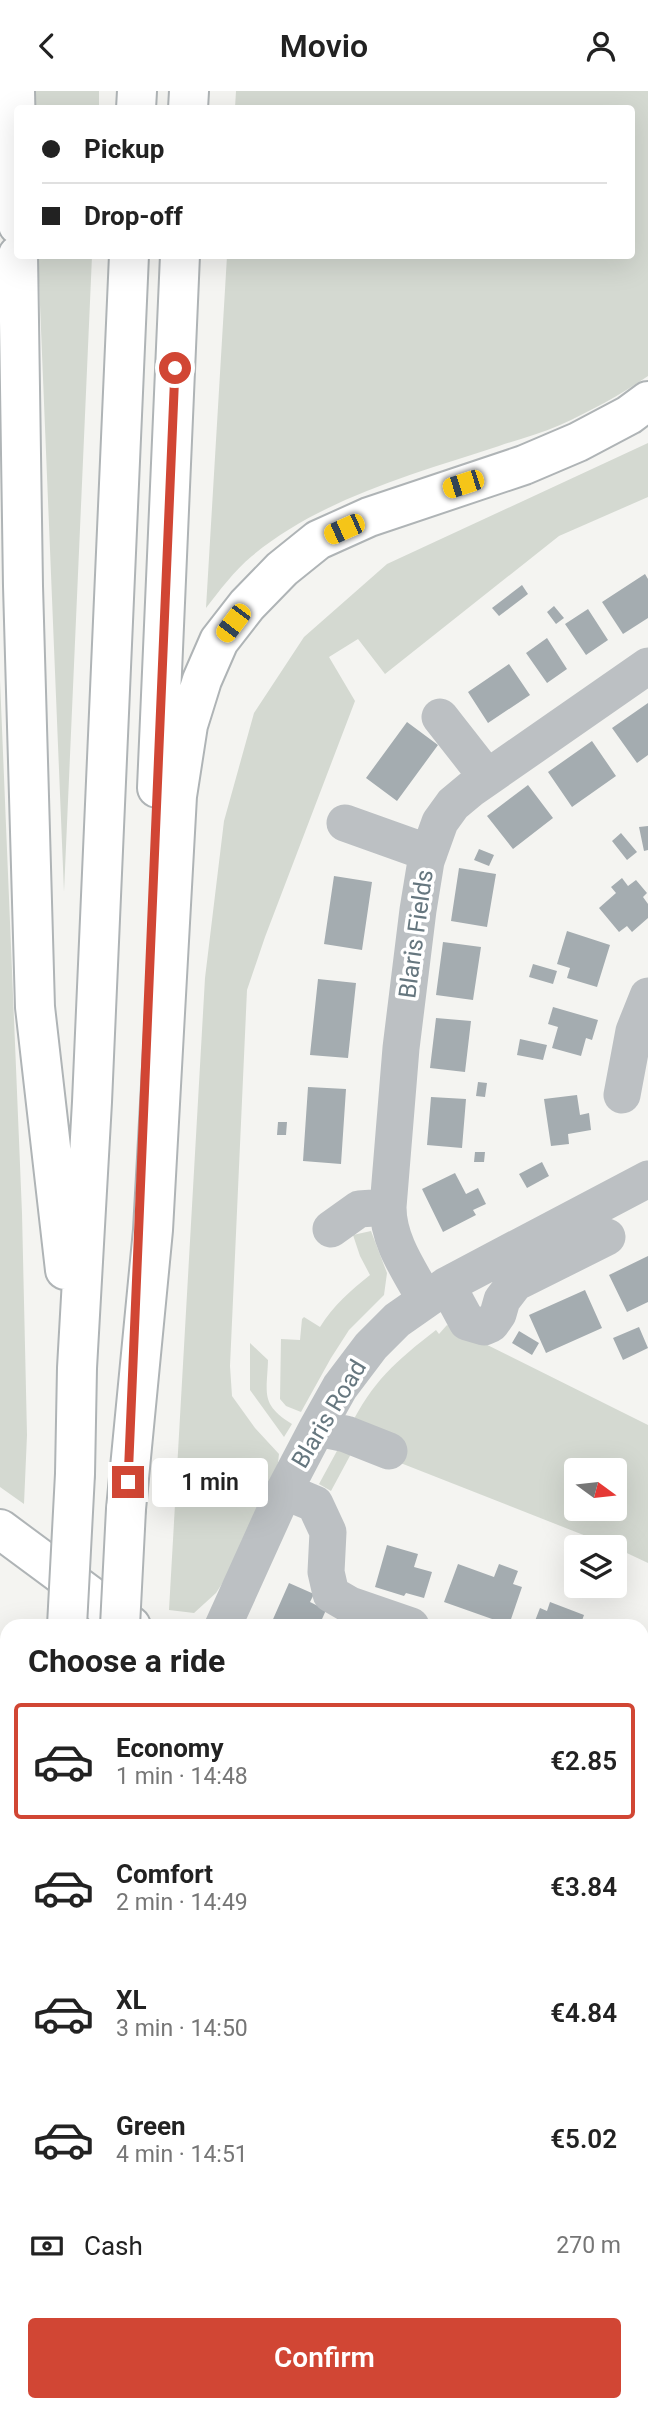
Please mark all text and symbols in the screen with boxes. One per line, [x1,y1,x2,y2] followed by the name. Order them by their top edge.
[28,27,66,65] icon: back
[280,27,368,65] text: Movio
[582,27,620,65] icon: person
[84,134,164,164] text: Pickup
[84,201,183,231] text: Drop-off
[159,352,191,384] route start
[440,468,487,500] car
[321,511,368,547] car
[212,600,255,646] car
[393,868,439,1000] street label: Blaris Fields
[286,1355,372,1473] street label: Blaris Road
[152,1457,268,1507] callout: 1 min
[564,1458,626,1521] north arrow
[564,1458,627,1598] map controls
[112,1466,144,1498] route end
[181,1469,239,1496] text: 1 min
[564,1535,627,1598] button: layers
[28,1642,225,1680] text: Choose a ride
[32,1730,95,1793] icon: car
[116,1733,223,1763] text: Economy
[550,1746,617,1776] text: €2.85
[116,1763,248,1790] text: 1 min · 14:48
[32,1856,95,1919] icon: car
[116,1859,213,1889] text: Comfort
[550,1872,617,1902] text: €3.84
[116,1889,248,1916] text: 2 min · 14:49
[32,1982,95,2045] icon: car
[116,1985,147,2015] text: XL
[550,1998,617,2028] text: €4.84
[116,2015,248,2042] text: 3 min · 14:50
[32,2108,95,2171] icon: car
[116,2111,186,2141] text: Green
[550,2124,617,2154] text: €5.02
[116,2141,248,2168] text: 4 min · 14:51
[28,2227,66,2265] icon: cash
[84,2231,143,2261] text: Cash
[556,2232,621,2259] text: 270 m
[28,2318,621,2398] button: Confirm

